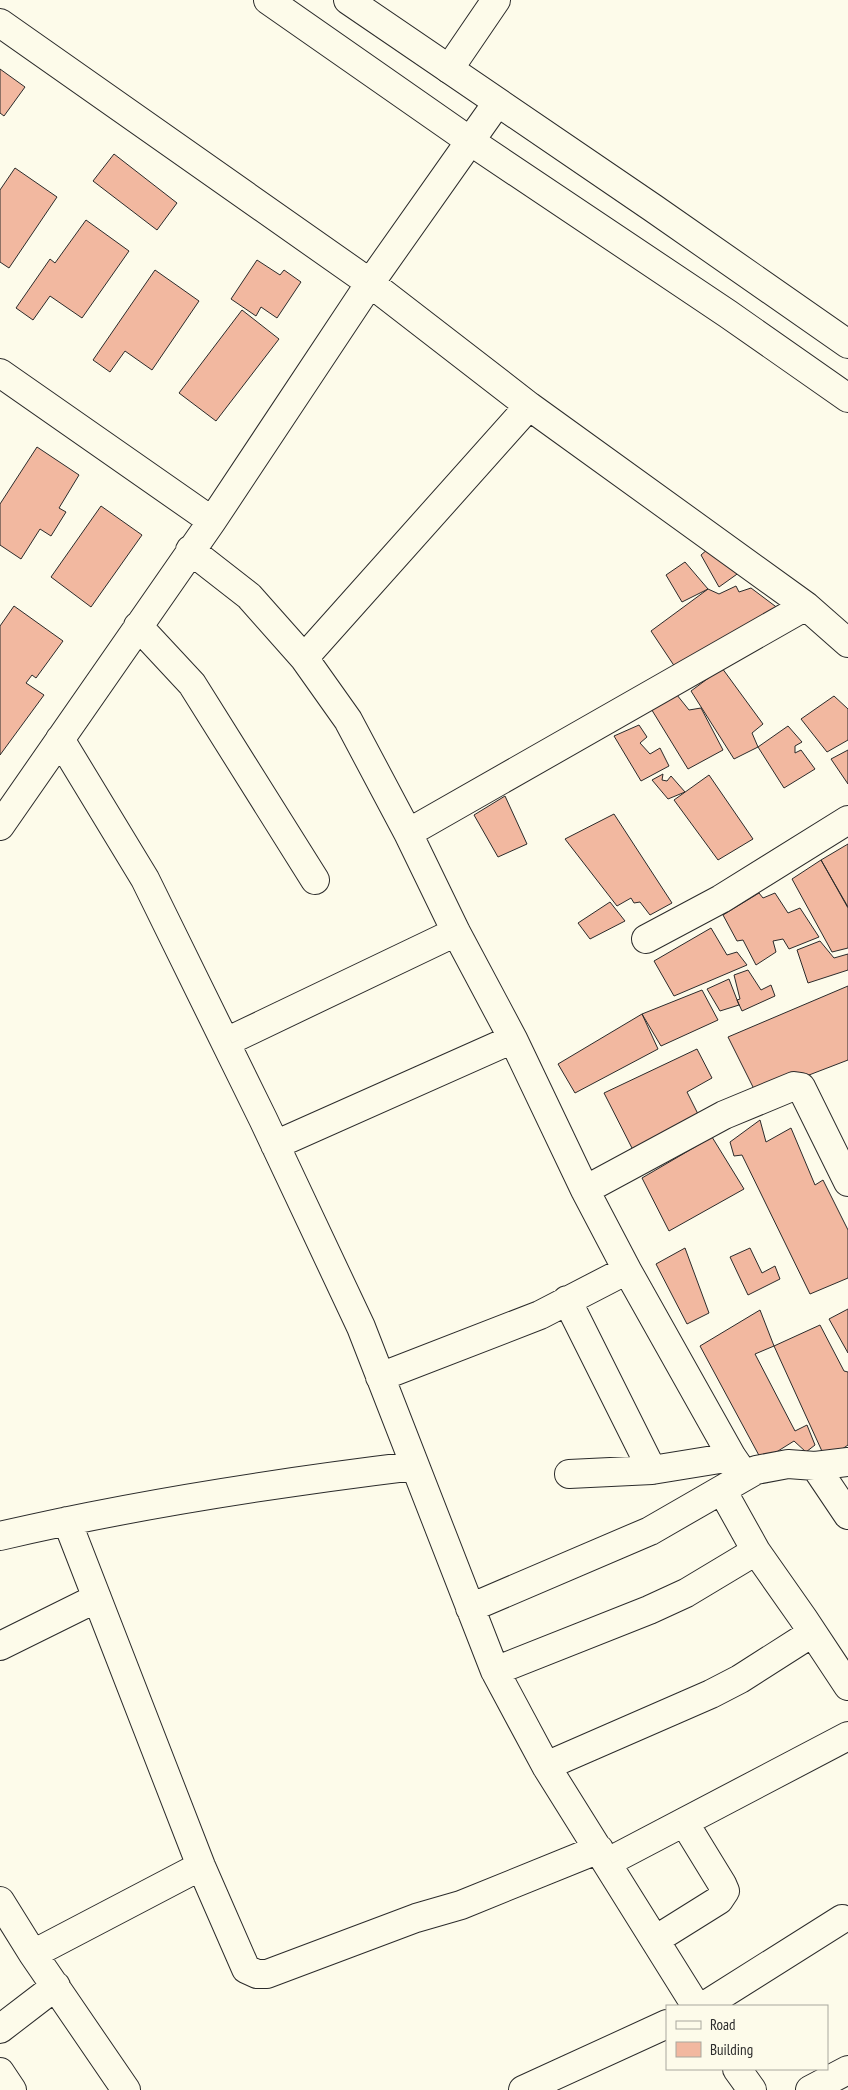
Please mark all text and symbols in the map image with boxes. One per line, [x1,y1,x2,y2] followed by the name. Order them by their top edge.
[666,2005,828,2070] legend
[710,2015,736,2034] text: Road
[710,2040,753,2059] text: Building

